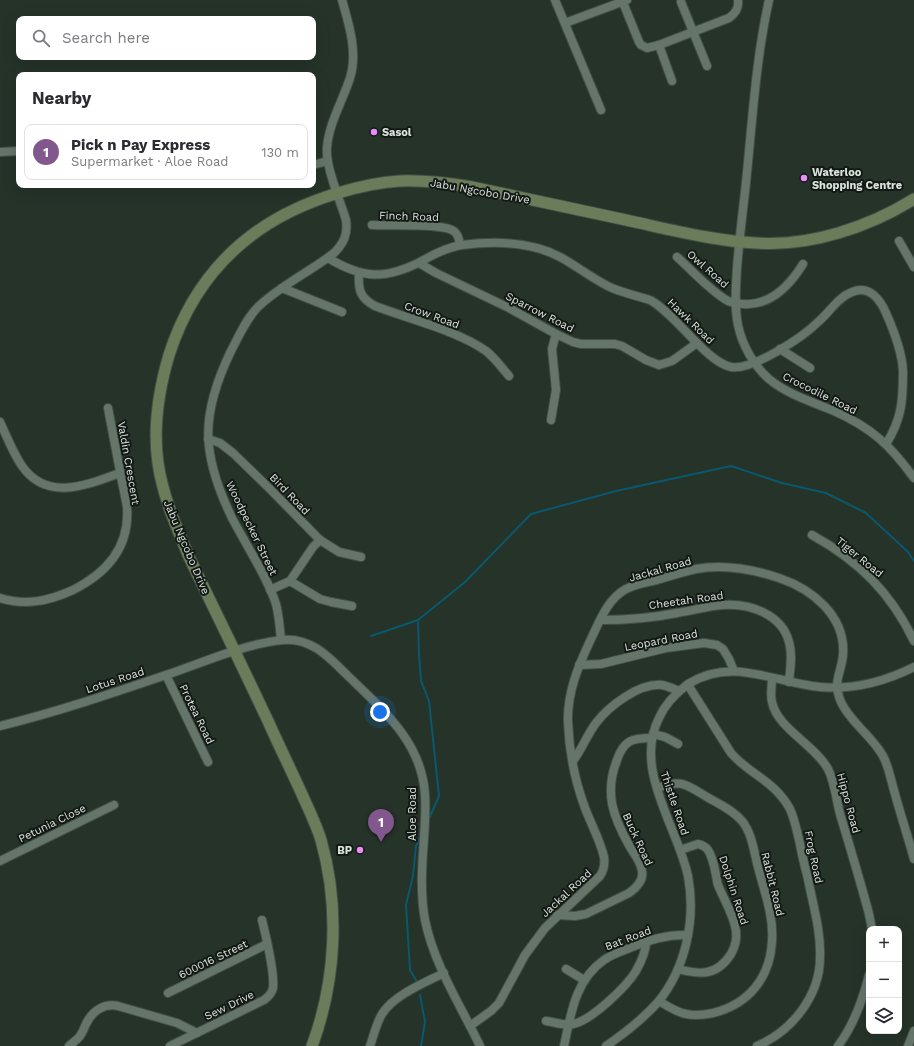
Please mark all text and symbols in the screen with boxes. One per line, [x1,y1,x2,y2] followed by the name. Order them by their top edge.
[16,16,316,60] search box
[30,27,52,49] icon: search
[62,29,150,47] text: Search here
[32,88,91,108] text: Nearby
[382,126,412,139] place label: Sasol
[369,127,379,137] marker: Sasol
[71,136,210,154] text: Pick n Pay Express
[43,145,49,160] text: 1
[261,145,299,160] text: 130 m
[71,154,229,169] text: Supermarket · Aloe Road
[812,166,902,192] place label: Waterloo Shopping Centre
[799,173,809,183] marker: Waterloo Shopping Centre
[429,176,531,207] street label: Jabu Ngcobo Drive
[379,209,439,224] street label: Finch Road
[684,248,731,291] street label: Owl Road
[503,290,576,335] street label: Sparrow Road
[665,296,717,347] street label: Hawk Road
[402,299,461,331] street label: Crow Road
[780,370,859,417] street label: Crocodile Road
[115,420,142,506] street label: Valdin Crescent
[267,471,312,518] street label: Bird Road
[223,479,280,578] street label: Woodpecker Street
[161,498,212,596] street label: Jabu Ngcobo Drive
[834,535,886,580] street label: Tiger Road
[627,554,693,585] street label: Jackal Road
[648,589,724,612] street label: Cheetah Road
[623,627,699,654] street label: Leopard Road
[84,665,146,696] street label: Lotus Road
[176,682,217,746] street label: Protea Road
[370,702,390,722] your location
[657,769,692,837] street label: Thistle Road
[834,772,863,835] street label: Hippo Road
[406,787,419,841] street label: Aloe Road
[16,802,88,845] street label: Petunia Close
[368,809,394,842] pin: 1
[620,811,655,868] street label: Buck Road
[802,830,825,885] street label: Frog Road
[337,844,352,857] place label: BP
[355,845,365,855] marker: BP
[758,851,787,917] street label: Rabbit Road
[716,854,751,926] street label: Dolphin Road
[538,867,594,920] street label: Jackal Road
[603,924,653,953] street label: Bat Road
[866,926,902,1034] map controls
[866,926,902,962] button: +
[177,937,250,982] street label: 600016 Street
[866,962,902,998] button: −
[202,988,256,1023] street label: Sew Drive
[866,998,902,1034] button: layers

